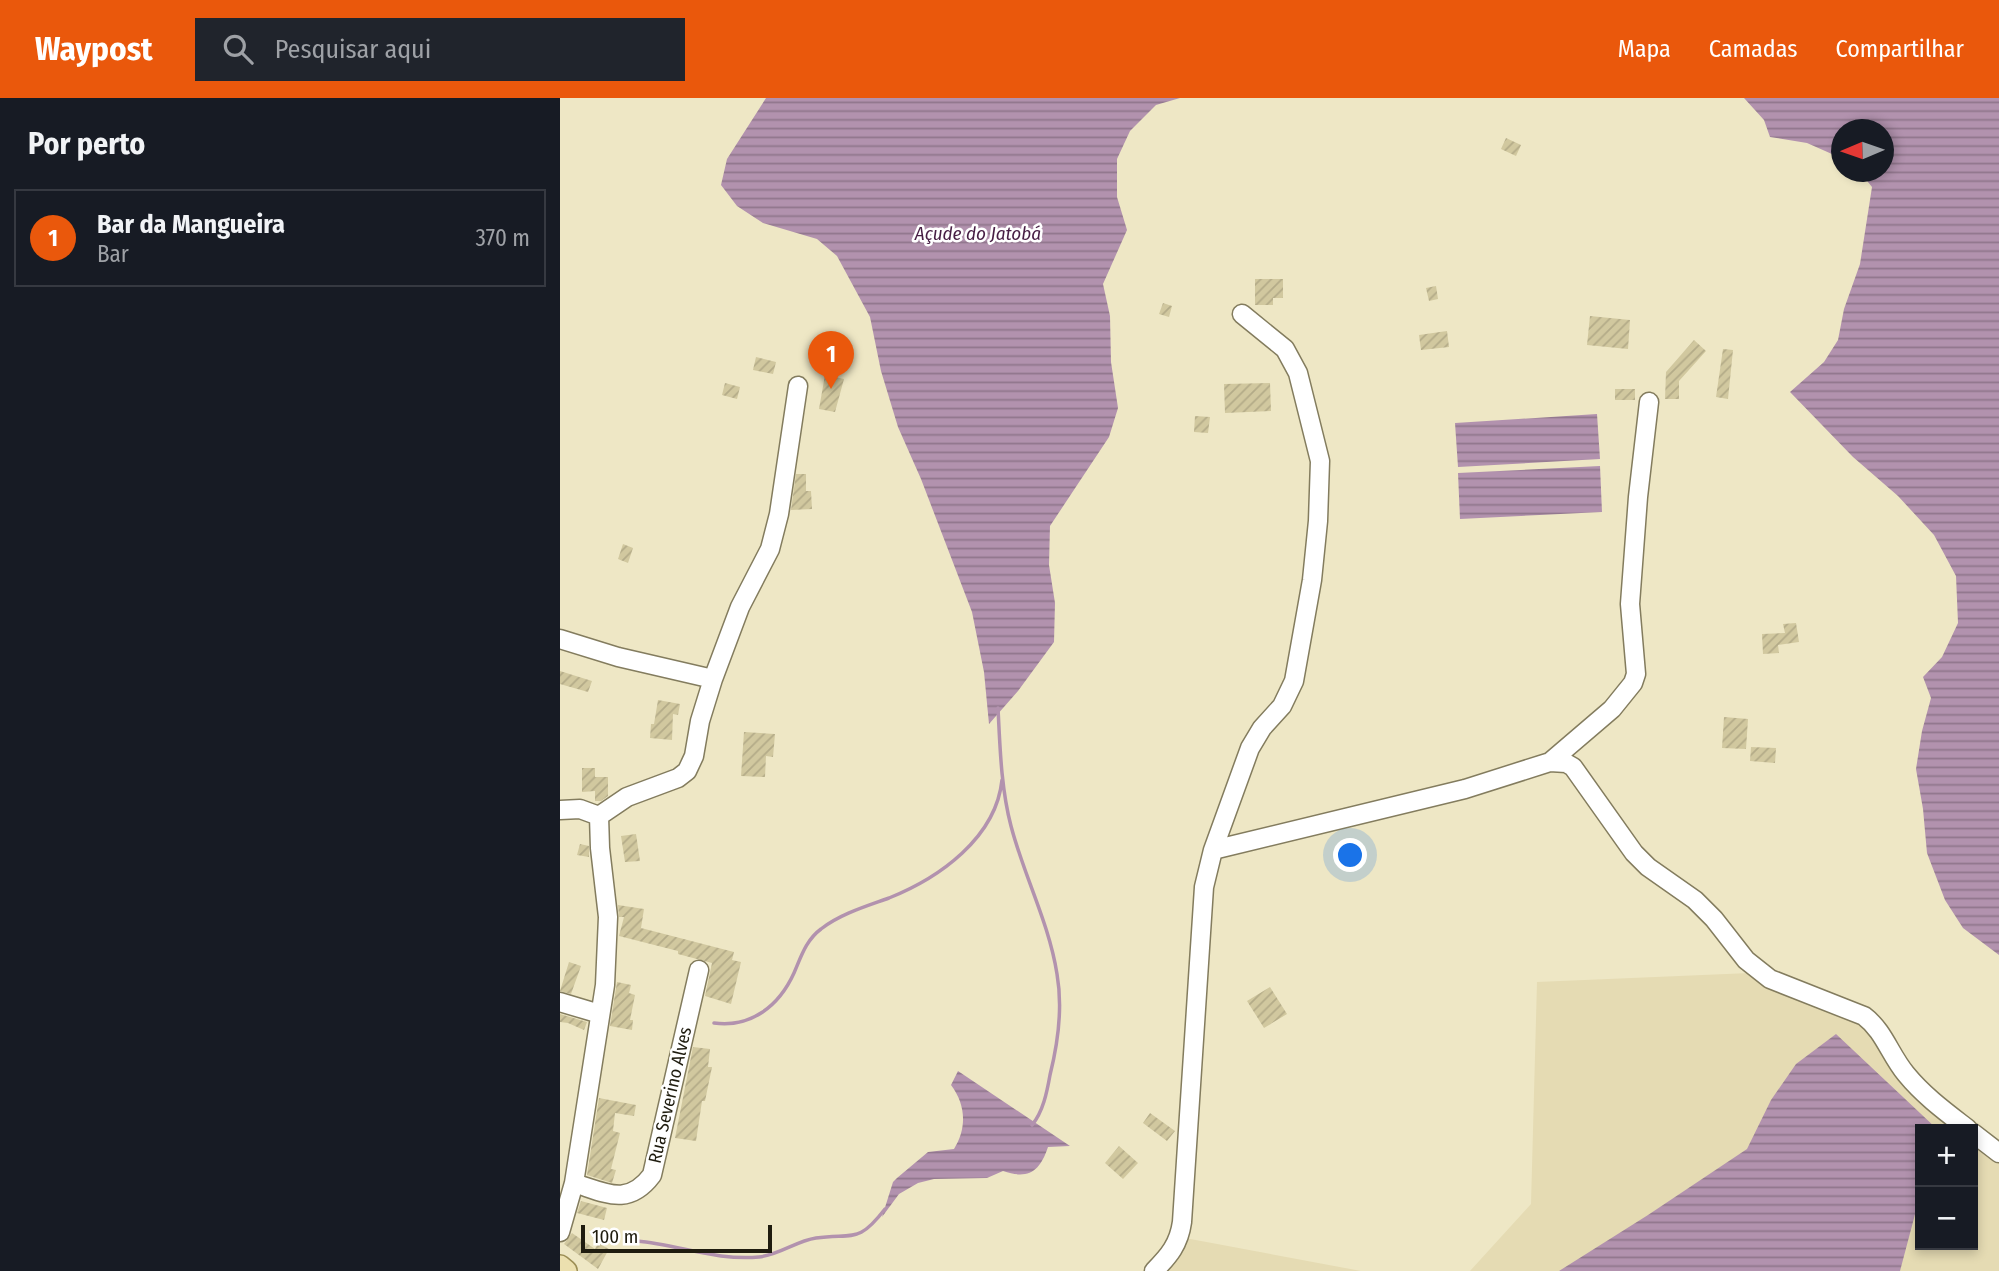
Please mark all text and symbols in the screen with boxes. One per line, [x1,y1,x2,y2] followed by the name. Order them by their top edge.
[195,18,685,81] search box
[35,29,153,69] text: Waypost
[219,30,257,68] icon: search
[275,34,431,65] text: Pesquisar aqui
[1618,35,1671,63] text: Mapa
[1709,35,1798,63] text: Camadas
[1836,35,1964,63] text: Compartilhar
[1831,119,1894,182] north arrow
[28,126,145,162] text: Por perto
[97,209,285,240] text: Bar da Mangueira
[914,222,1041,245] water label: Açude do Jatobá
[48,224,58,252] text: 1
[476,224,530,252] text: 370 m
[97,240,129,268] text: Bar
[808,331,854,389] pin: 1
[1333,838,1367,872] your location
[644,1024,696,1165] street label: Rua Severino Alves
[1915,1124,1978,1250] map controls
[1915,1124,1978,1187] button: +
[1915,1187,1978,1250] button: −
[581,1222,772,1254] scale bar
[592,1225,638,1248] text: 100 m

